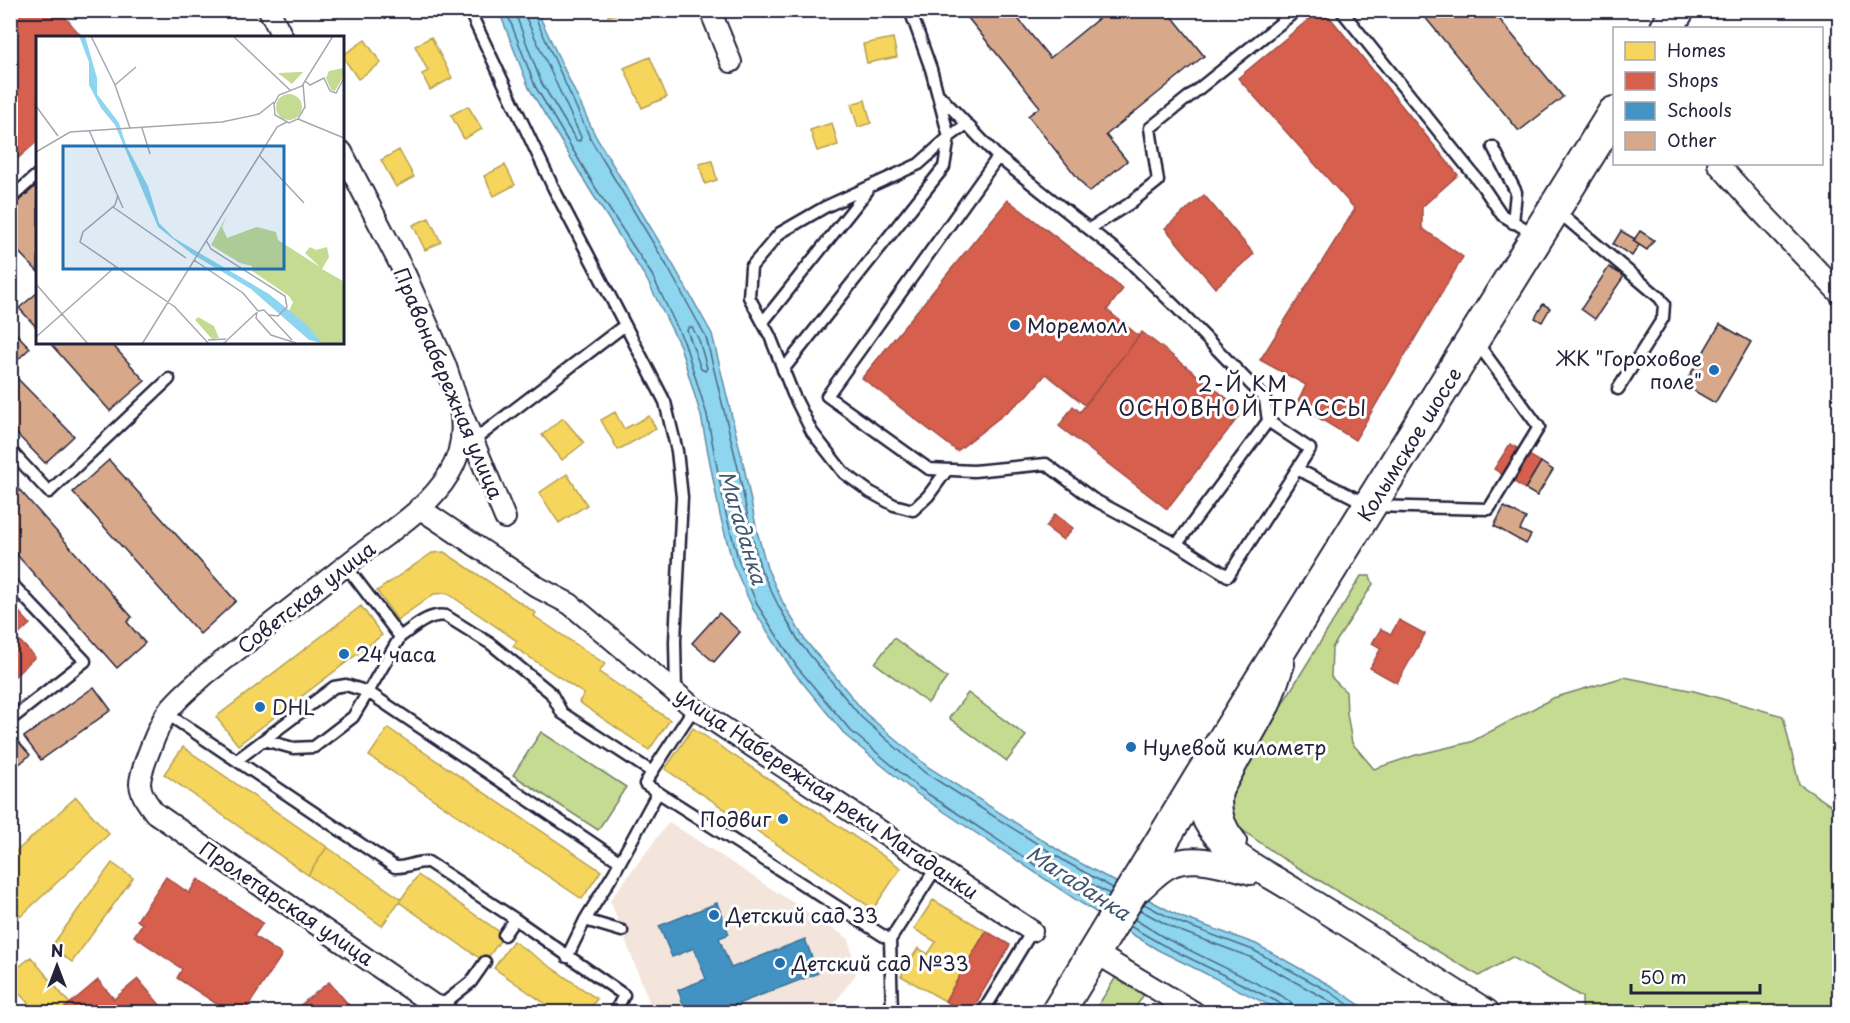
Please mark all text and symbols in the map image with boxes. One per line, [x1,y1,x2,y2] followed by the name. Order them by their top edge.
[1613,27,1823,165] legend
[36,36,344,344] inset map
[1667,36,1725,63] text: Homes
[1667,66,1718,93] text: Shops
[1667,96,1732,123] text: Schools
[1667,126,1717,153] text: Other
[387,263,512,504] street label: Правонабережная улица
[1027,310,1128,340] place label: Моремолл
[1008,318,1022,332] marker: Моремолл
[1555,343,1702,396] place label: ЖК "Гороховое поле"
[1349,361,1469,527] street label: Колымское шоссе
[1707,363,1721,377] marker: ЖК "Гороховое поле"
[1118,367,1368,423] district label: 2-Й КМ ОСНОВНОЙ ТРАССЫ
[711,466,777,589] water label: Магаданка
[231,533,382,660] street label: Советская улица
[356,639,436,669] place label: 24 часа
[337,647,351,661] marker: 24 часа
[669,680,985,906] street label: улица Набережная реки Магаданки
[272,692,315,722] place label: DHL
[253,700,267,714] marker: DHL
[1143,732,1326,762] place label: Нулевой километр
[1124,740,1138,754] marker: Нулевой километр
[700,804,772,834] place label: Подвиг
[776,812,790,826] marker: Подвиг
[194,833,380,973] street label: Пролетарская улица
[1021,836,1138,928] water label: Магаданка
[725,900,878,930] place label: Детский сад 33
[707,908,721,922] marker: Детский сад 33
[27,936,87,996] north arrow
[51,938,63,962] text: N
[791,948,969,978] place label: Детский сад №33
[773,956,787,970] marker: Детский сад №33
[1631,957,1760,995] scale bar
[1640,963,1687,990] text: 50 m

